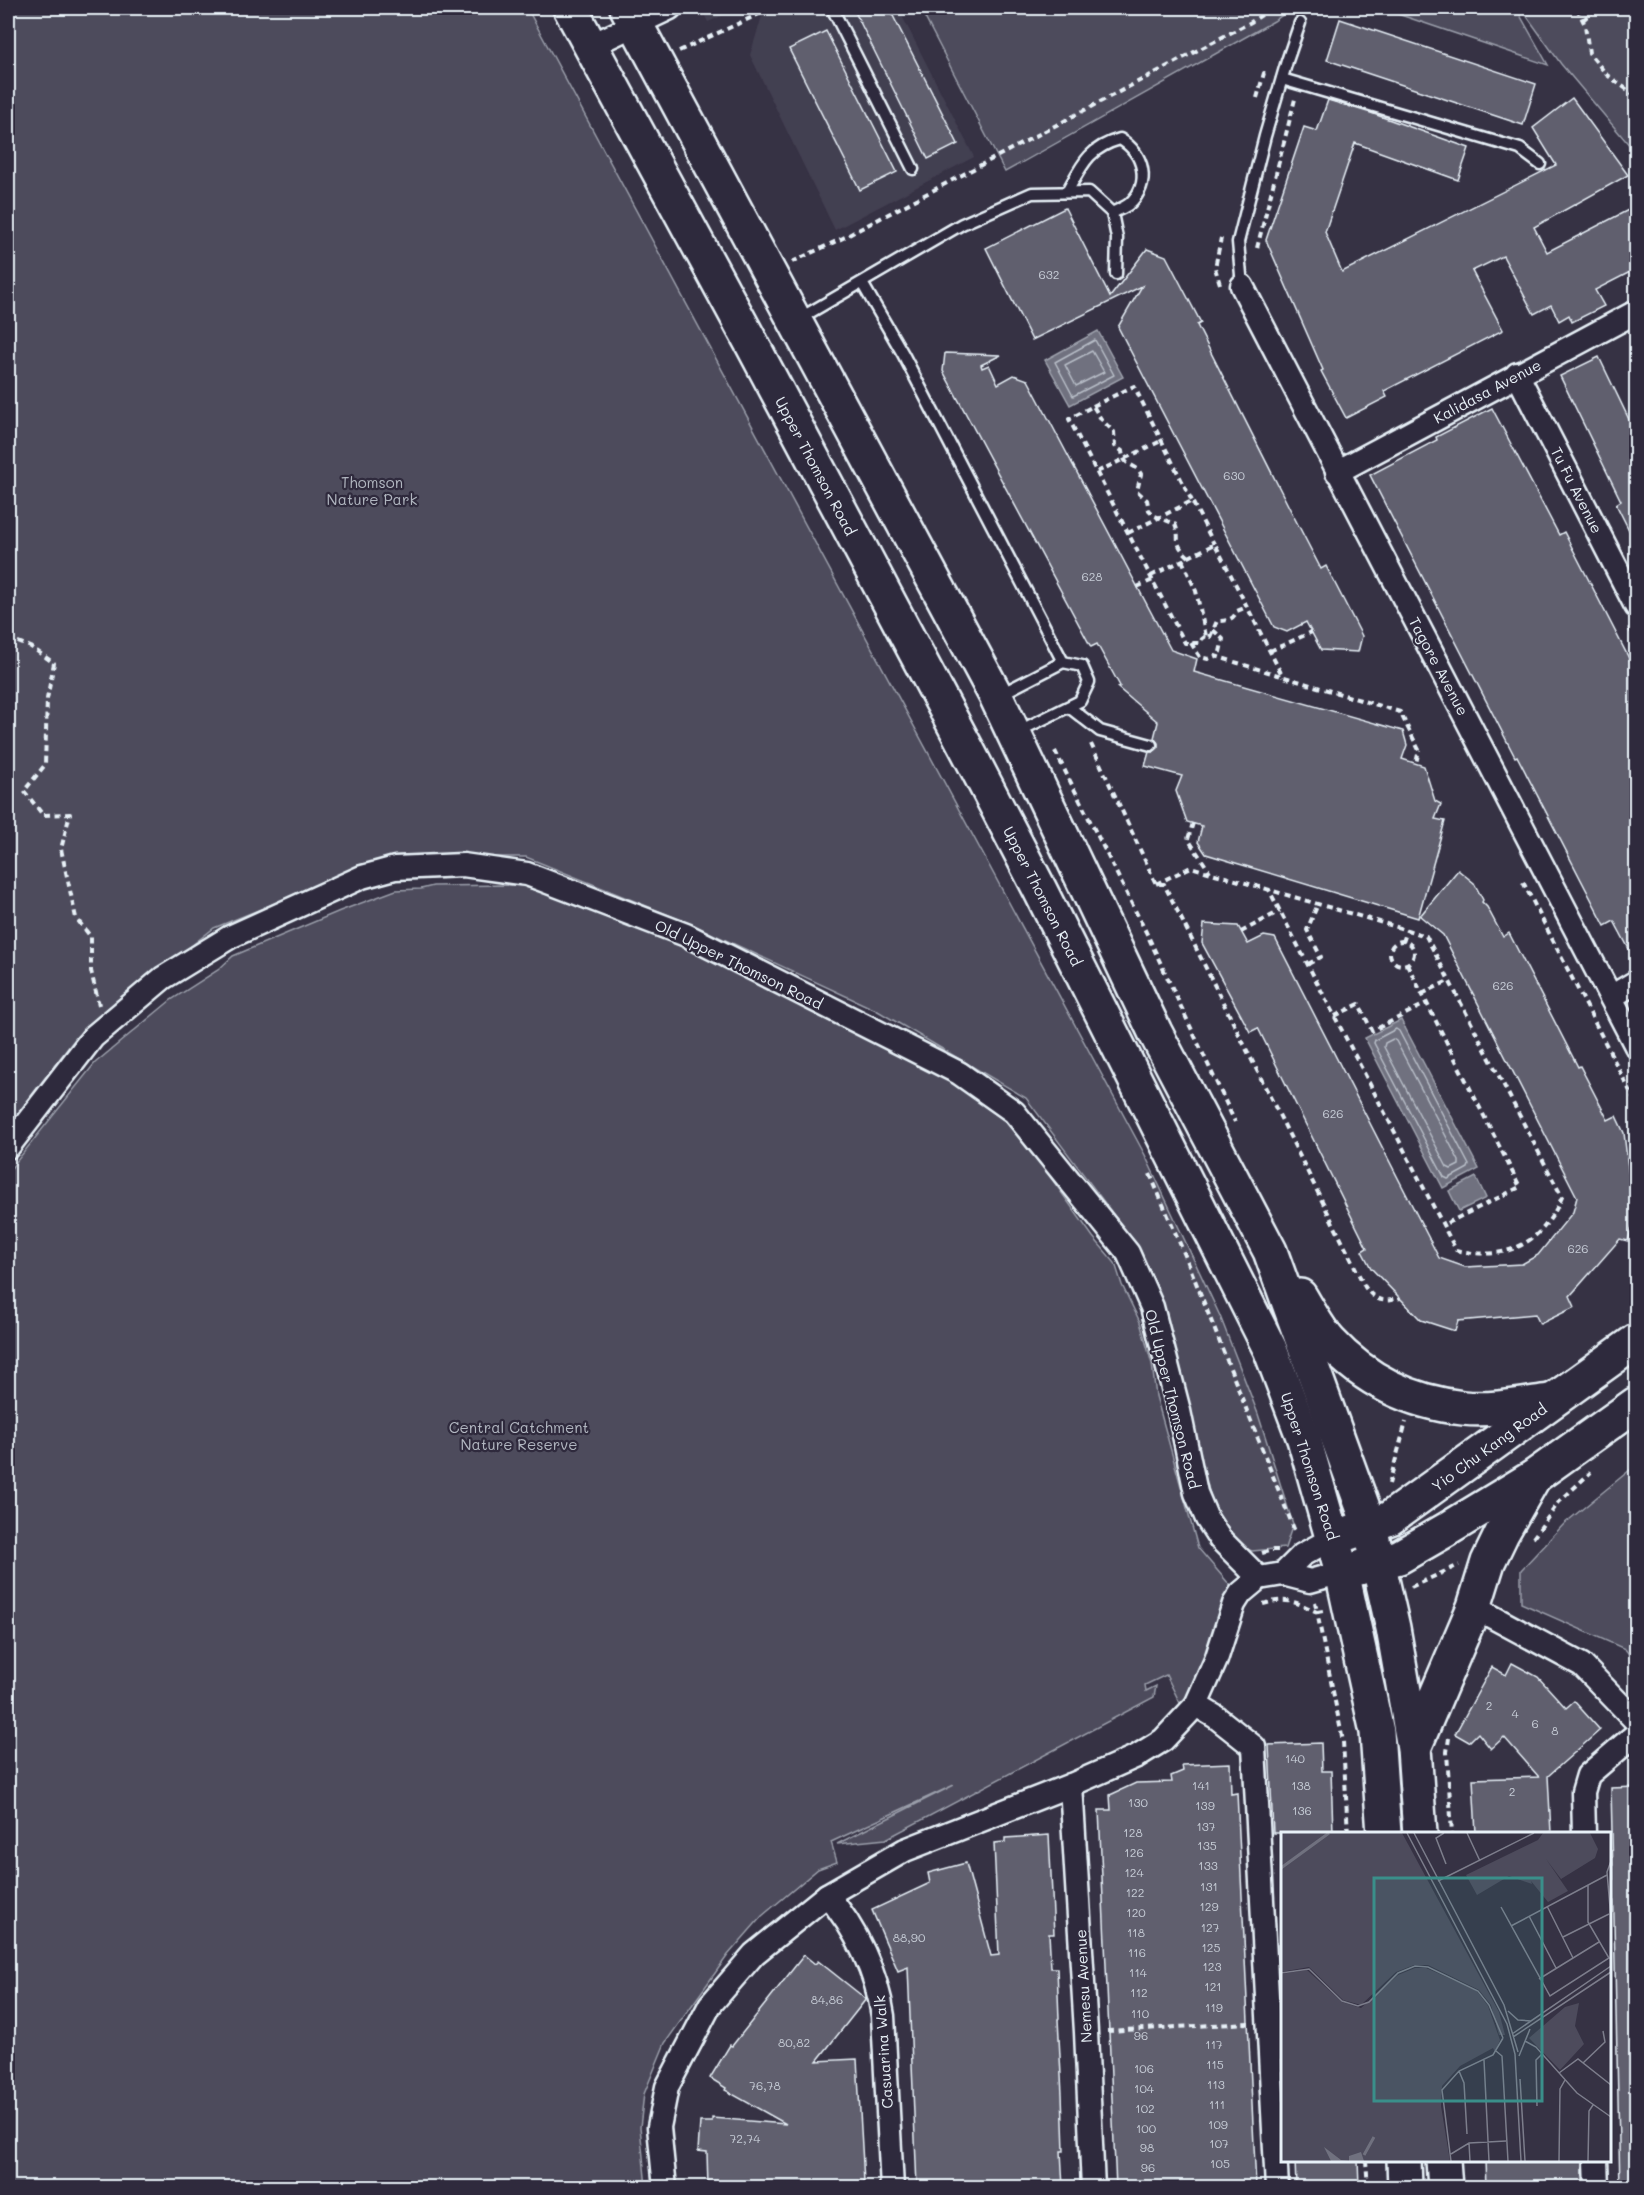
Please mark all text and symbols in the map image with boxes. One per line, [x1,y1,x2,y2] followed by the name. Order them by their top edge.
[1039,266,1059,282] house number: 632
[1430,354,1544,428] street label: Kalidasa Avenue
[771,393,861,539] street label: Upper Thomson Road
[1547,443,1607,537] street label: Tu Fu Avenue
[1223,467,1245,483] house number: 630
[327,472,417,509] park label: Thomson Nature Park
[1081,568,1103,584] house number: 628
[1405,613,1473,719] street label: Tagore Avenue
[999,823,1087,969] street label: Upper Thomson Road
[652,915,826,1013] street label: Old Upper Thomson Road
[1492,977,1514,993] house number: 626
[1322,1105,1344,1121] house number: 626
[1567,1240,1589,1256] house number: 626
[1141,1307,1205,1491] street label: Old Upper Thomson Road
[1277,1389,1343,1543] street label: Upper Thomson Road
[1427,1398,1551,1496] street label: Yio Chu Kang Road
[449,1417,589,1454] park label: Central Catchment Nature Reserve
[1486,1697,1492,1713] house number: 2
[1511,1705,1519,1721] house number: 4
[1531,1715,1539,1731] house number: 6
[1551,1722,1559,1738] house number: 8
[1285,1750,1306,1766] house number: 140
[1192,1777,1210,1793] house number: 141
[1291,1777,1311,1793] house number: 138
[1509,1783,1515,1799] house number: 2
[1128,1794,1148,1810] house number: 130
[1195,1797,1215,1813] house number: 139
[1292,1802,1312,1818] house number: 136
[1196,1818,1216,1834] house number: 137
[1123,1824,1143,1840] house number: 128
[1281,1832,1611,2162] inset map
[1197,1837,1217,1853] house number: 135
[1124,1844,1144,1860] house number: 126
[1198,1857,1218,1873] house number: 133
[1124,1864,1144,1880] house number: 124
[1200,1878,1218,1894] house number: 131
[1126,1884,1144,1900] house number: 122
[1199,1898,1219,1914] house number: 129
[1126,1904,1146,1920] house number: 120
[1201,1919,1220,1935] house number: 127
[1127,1924,1145,1940] house number: 118
[893,1929,926,1945] house number: 88,90
[1070,1929,1096,2043] street label: Nemesu Avenue
[1201,1939,1221,1955] house number: 125
[1128,1944,1146,1960] house number: 116
[1202,1958,1222,1974] house number: 123
[1129,1964,1147,1980] house number: 114
[1204,1978,1222,1994] house number: 121
[1130,1984,1148,2000] house number: 112
[811,1991,843,2007] house number: 84,86
[869,1995,897,2109] street label: Casuarina Walk
[1205,1999,1223,2015] house number: 119
[1131,2005,1150,2021] house number: 110
[1134,2027,1148,2043] house number: 96
[778,2034,810,2050] house number: 80,82
[1205,2036,1223,2052] house number: 117
[1206,2056,1224,2072] house number: 115
[1134,2060,1154,2076] house number: 106
[1207,2076,1225,2092] house number: 113
[749,2077,781,2093] house number: 76,78
[1134,2080,1154,2096] house number: 104
[1209,2096,1225,2112] house number: 111
[1135,2100,1155,2116] house number: 102
[1208,2116,1228,2132] house number: 109
[1136,2120,1157,2136] house number: 100
[730,2130,760,2146] house number: 72,74
[1209,2135,1229,2151] house number: 107
[1140,2139,1154,2155] house number: 98
[1210,2155,1230,2171] house number: 105
[1141,2159,1155,2175] house number: 96

